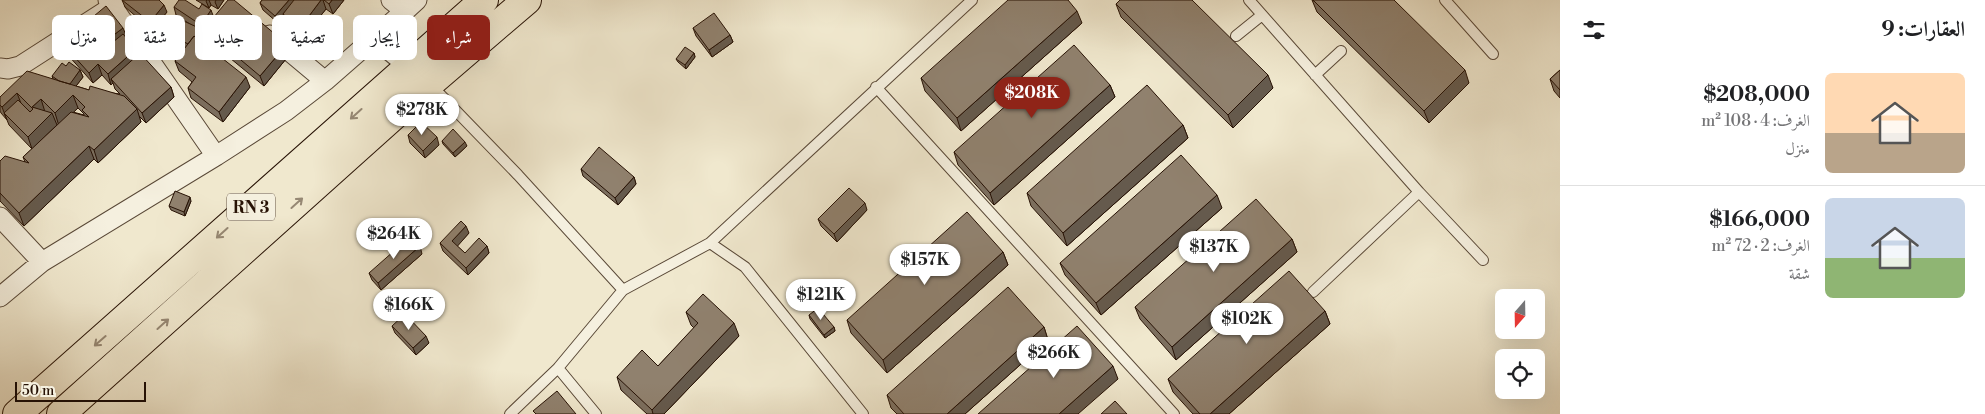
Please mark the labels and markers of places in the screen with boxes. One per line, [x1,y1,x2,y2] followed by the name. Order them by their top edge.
[997,76,1067,119] pin: $208K
[387,94,457,136] pin: $278K
[359,218,429,260] pin: $264K
[1179,230,1249,273] pin: $137K
[890,244,960,286] pin: $157K
[786,278,856,321] pin: $121K
[374,288,444,331] pin: $166K
[1212,302,1282,345] pin: $102K
[1019,336,1089,379] pin: $266K

